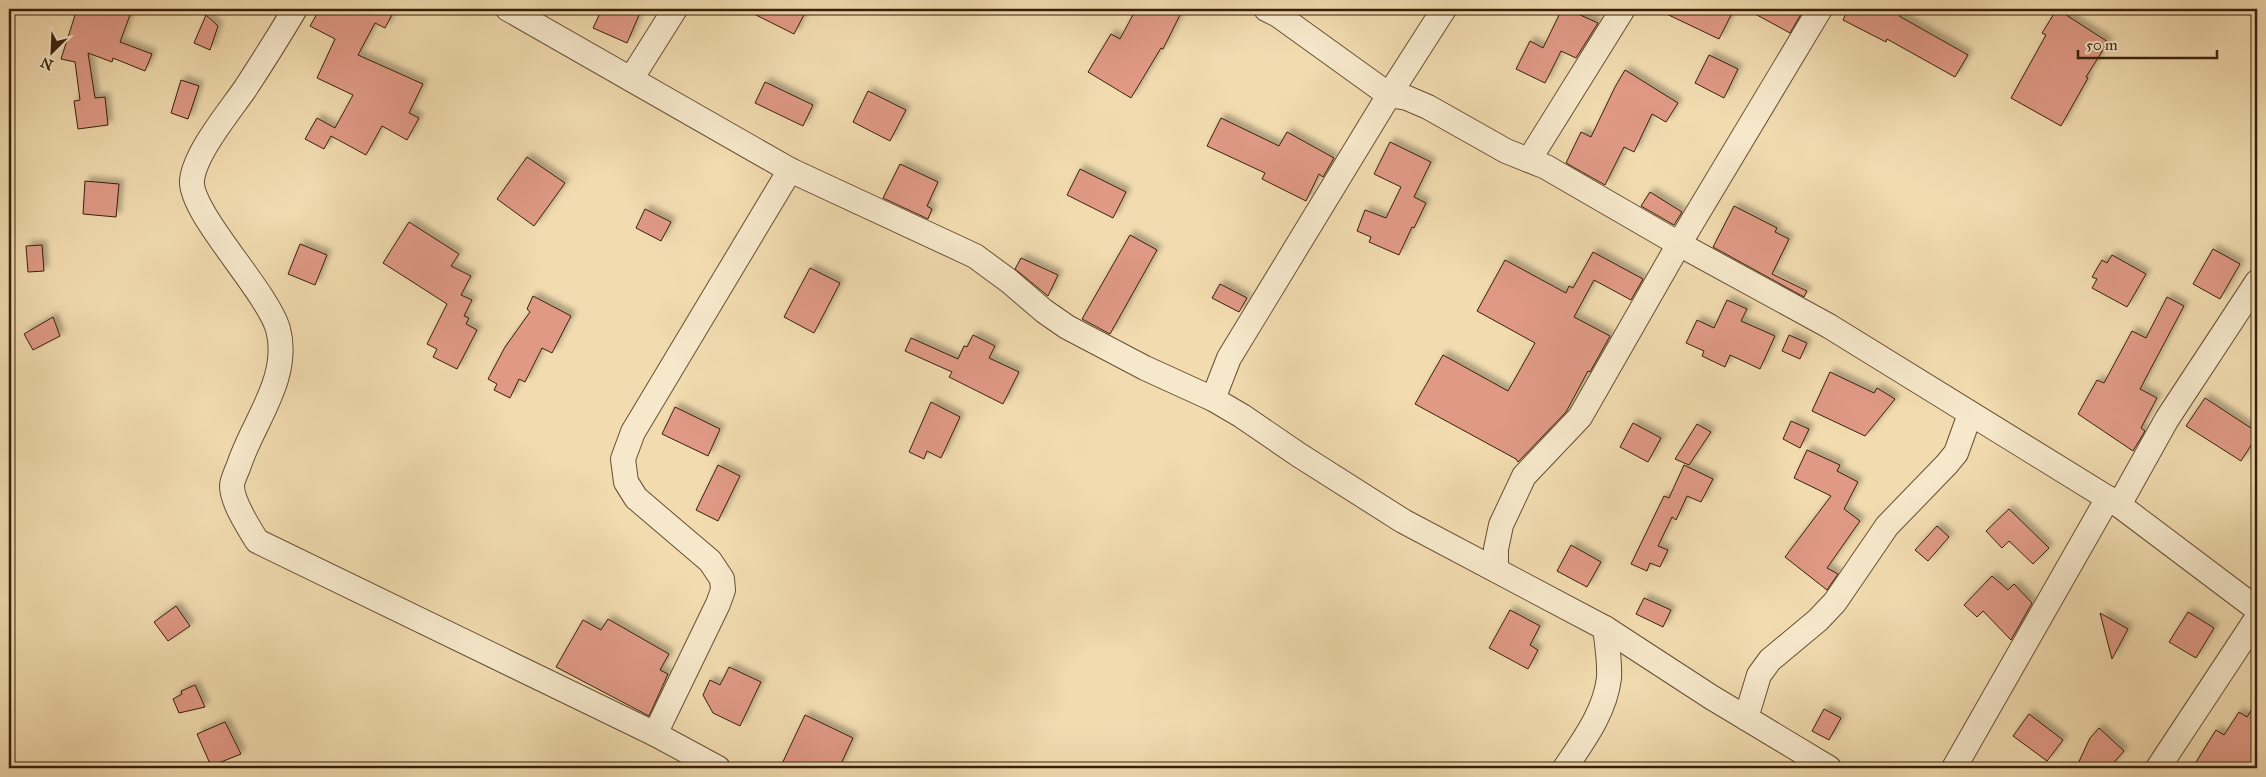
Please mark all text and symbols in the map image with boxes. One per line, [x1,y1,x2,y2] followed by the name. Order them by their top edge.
[28,28,78,78] north arrow
[2078,28,2217,60] scale bar
[2086,36,2118,54] text: 50 m
[38,53,56,74] text: N

